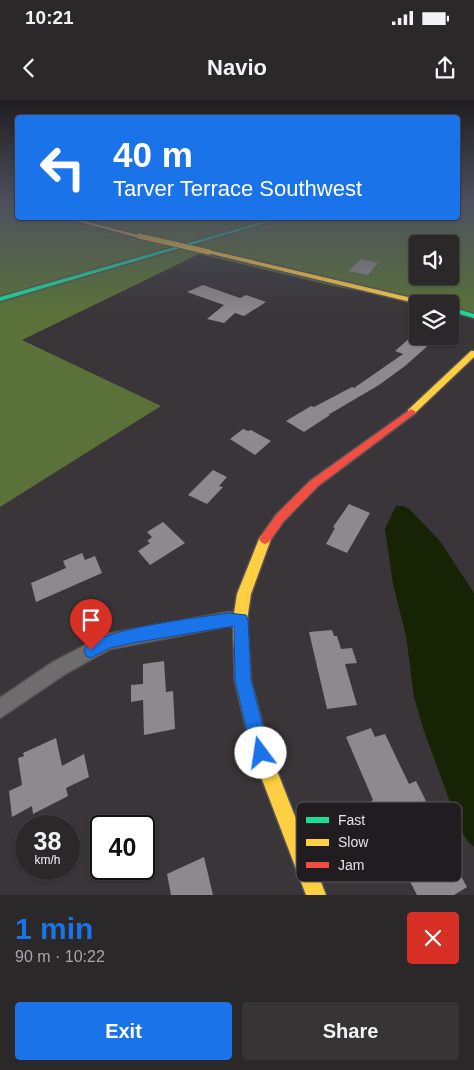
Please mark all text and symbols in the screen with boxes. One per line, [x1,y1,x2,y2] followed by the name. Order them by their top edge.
[25,7,74,28] text: 10:21
[15,54,43,82] icon: back
[431,54,459,82] icon: share
[207,55,267,80] text: Navio
[30,135,95,200] icon: left
[113,135,193,174] text: 40 m
[113,176,362,201] text: Tarver Terrace Southwest
[409,235,459,345] map controls
[409,235,459,285] button: sound
[409,295,459,345] button: layers
[70,599,112,650] pin
[77,606,105,634] icon: arrive
[234,726,286,778] position arrow
[296,802,462,882] legend
[338,812,365,828] text: Fast
[90,815,155,880] speed limit sign: 40
[34,827,61,855] text: 38
[338,834,369,850] text: Slow
[34,853,61,867] text: km/h
[338,857,364,873] text: Jam
[15,912,93,945] text: 1 min
[407,912,459,964] button: close
[15,948,105,965] text: 90 m · 10:22
[15,1002,232,1060] button: Exit
[242,1002,459,1060] button: Share

